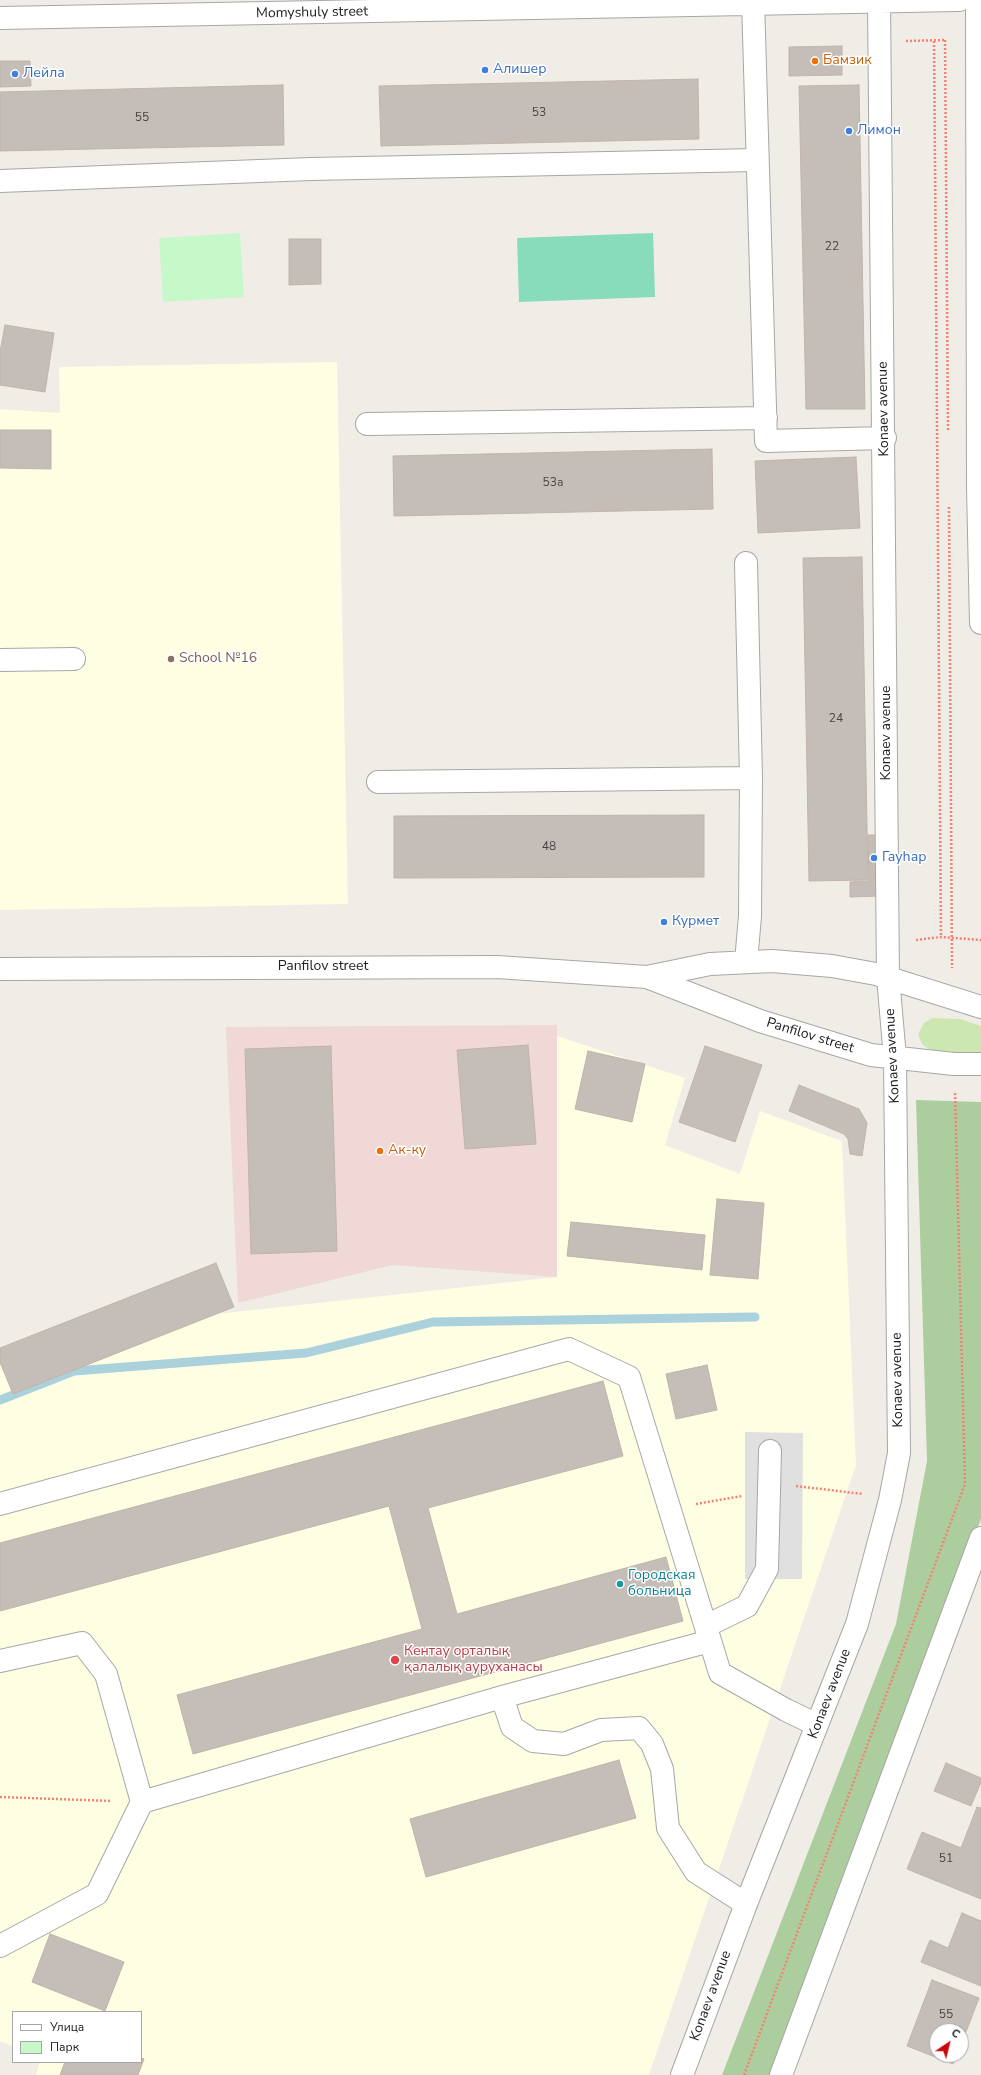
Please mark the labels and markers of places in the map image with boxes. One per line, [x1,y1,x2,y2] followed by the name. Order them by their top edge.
[823,53,872,69] place label: Бамзик
[810,56,820,66] marker: Бамзик
[493,62,546,78] place label: Алишер
[480,65,490,75] marker: Алишер
[23,66,65,82] place label: Лейла
[10,69,20,79] marker: Лейла
[857,123,901,139] place label: Лимон
[844,126,854,136] marker: Лимон
[179,651,257,667] place label: School №16
[166,654,176,664] marker: School №16
[882,850,927,866] place label: Гауһар
[869,853,879,863] marker: Гауһар
[672,914,719,930] place label: Курмет
[659,917,669,927] marker: Курмет
[388,1143,426,1159] place label: Ак-ку
[375,1146,385,1156] marker: Ак-ку
[628,1568,695,1600] place label: Городская больница
[615,1579,625,1589] marker: Городская больница
[404,1644,543,1676] place label: Кентау орталық қалалық ауруханасы
[389,1654,401,1666] marker: Кентау орталық қалалық ауруханасы

